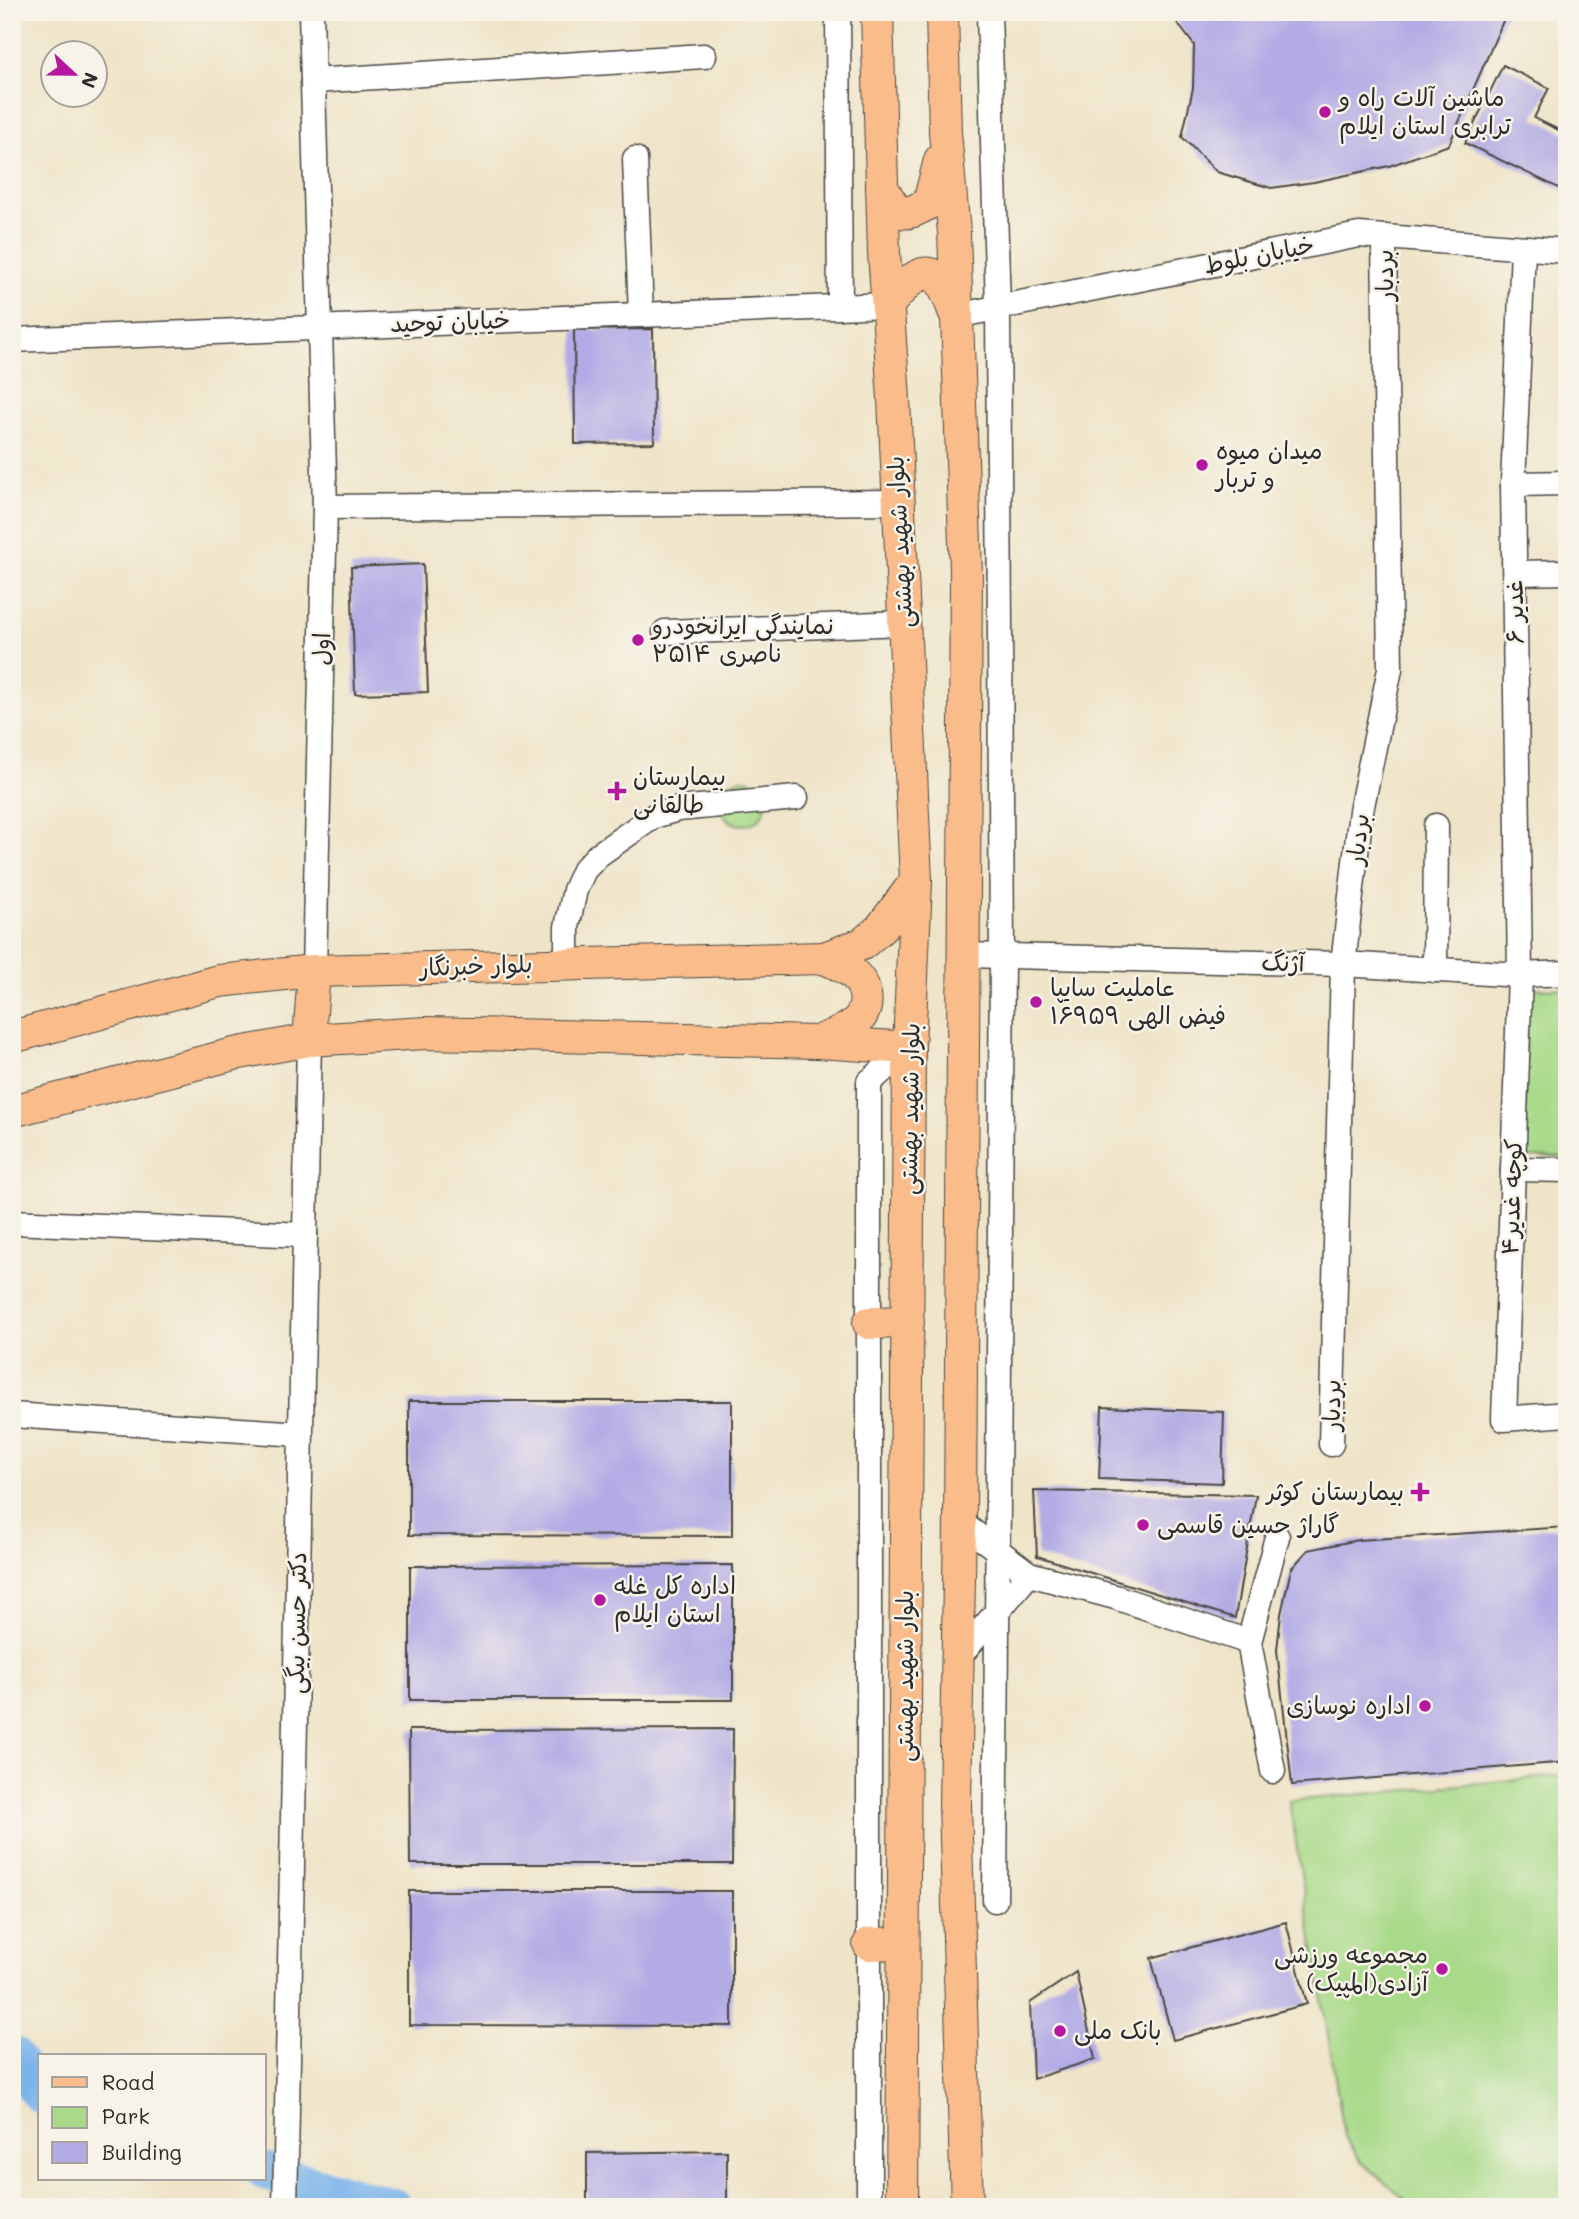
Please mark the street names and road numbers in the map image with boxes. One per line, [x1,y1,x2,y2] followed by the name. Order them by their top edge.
[1201,228,1317,281] street label: خیابان بلوط
[1368,249,1399,303] street label: بردبار
[389,303,511,339] street label: خیابان توحید
[879,455,919,629] street label: بلوار شهید بهشتی
[1497,580,1530,644] street label: غدیر ۶
[305,632,336,666] street label: اول
[1338,811,1375,868] street label: بردبار
[1261,946,1306,977] street label: آژنگ
[417,947,533,983] street label: بلوار خبرنگار
[892,1023,927,1195] street label: بلوار شهید بهشتی
[1493,1138,1529,1256] street label: کوچه غدیر۴
[1315,1379,1346,1433] street label: بردبار
[279,1552,313,1694] street label: دکتر حسن بیگی
[888,1590,920,1762] street label: بلوار شهید بهشتی

